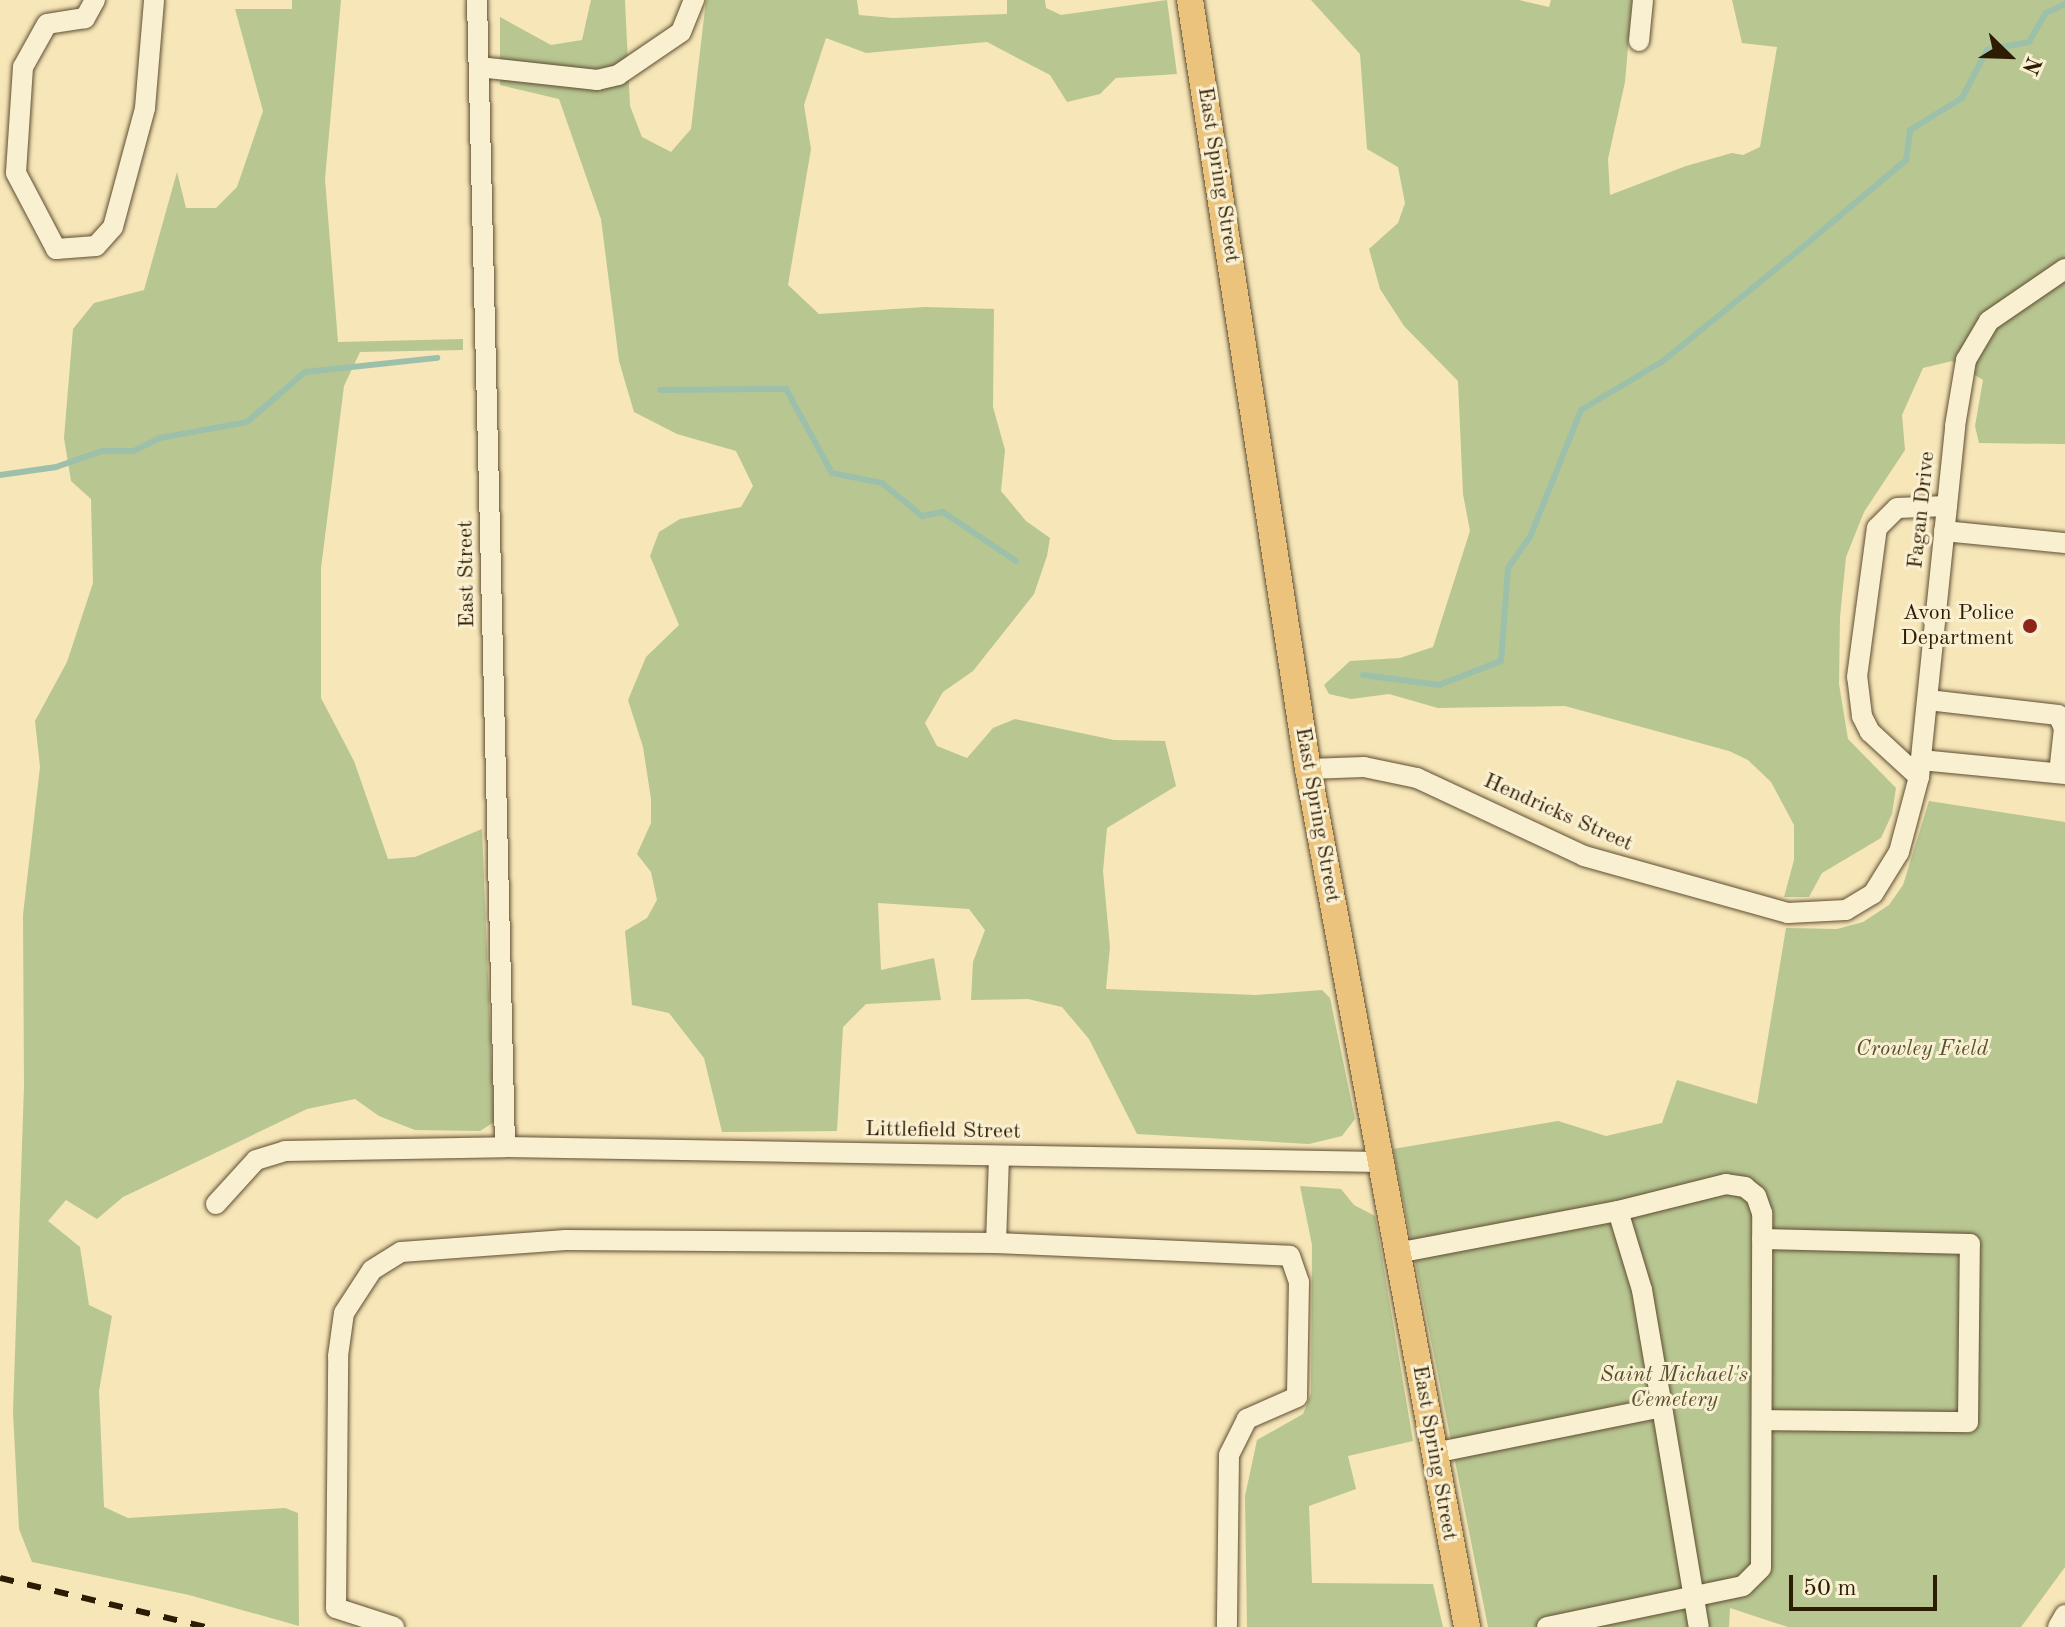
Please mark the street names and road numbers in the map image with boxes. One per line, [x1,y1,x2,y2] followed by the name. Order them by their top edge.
[1191,85,1245,265] street label: East Spring Street
[1903,450,1941,570] street label: Fagan Drive
[453,520,481,628] street label: East Street
[1289,725,1345,905] street label: East Spring Street
[1479,768,1637,858] street label: Hendricks Street
[865,1116,1021,1146] street label: Littlefield Street
[1406,1363,1462,1543] street label: East Spring Street

